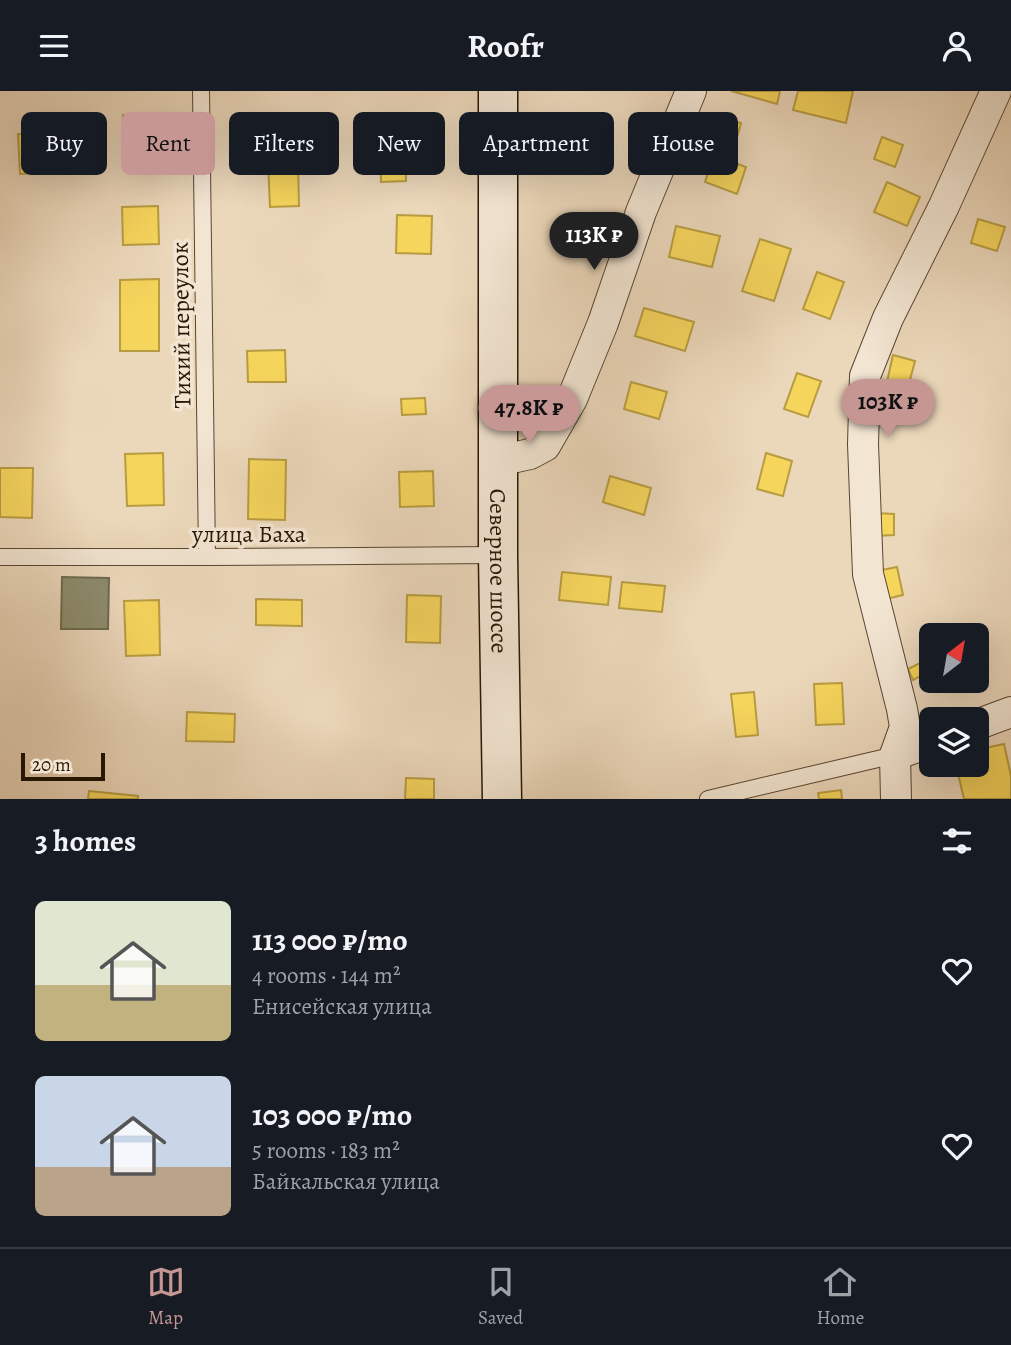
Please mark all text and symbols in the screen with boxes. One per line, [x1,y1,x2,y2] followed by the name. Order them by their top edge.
[467,24,544,68] text: Roofr
[35,27,73,65] icon: menu
[938,27,976,65] icon: person
[21,112,107,175] chip: Buy
[121,112,215,175] chip: Rent
[229,112,339,175] chip: Filters
[353,112,445,175] chip: New
[459,112,614,175] chip: Apartment
[628,112,738,175] chip: House
[537,213,651,272] pin: 113K ₽
[565,219,623,250] text: 113K ₽
[164,241,198,409] street label: Тихий переулок
[831,379,945,439] pin: 103K ₽
[464,385,594,445] pin: 47.8K ₽
[858,386,918,417] text: 103K ₽
[495,392,563,423] text: 47.8K ₽
[482,488,516,654] street label: Северное шоссе
[191,518,306,550] street label: улица Баха
[919,623,989,693] north arrow
[919,623,989,777] map controls
[919,707,989,777] button: layers
[21,750,105,782] scale bar
[32,752,71,778] text: 20 m
[35,821,136,861] text: 3 homes
[938,822,976,860] icon: filters
[252,920,408,960] text: 113 000 ₽/mo
[91,929,175,1013] icon: home
[938,952,976,990] icon: heart
[252,960,400,991] text: 4 rooms · 144 m²
[252,991,432,1022] text: Енисейская улица
[252,1095,412,1135] text: 103 000 ₽/mo
[91,1104,175,1188] icon: home
[938,1127,976,1165] icon: heart
[252,1135,400,1166] text: 5 rooms · 183 m²
[252,1166,440,1197] text: Байкальская улица
[147,1263,185,1331] tab: Map
[478,1263,523,1331] tab: Saved
[817,1263,864,1331] tab: Home

